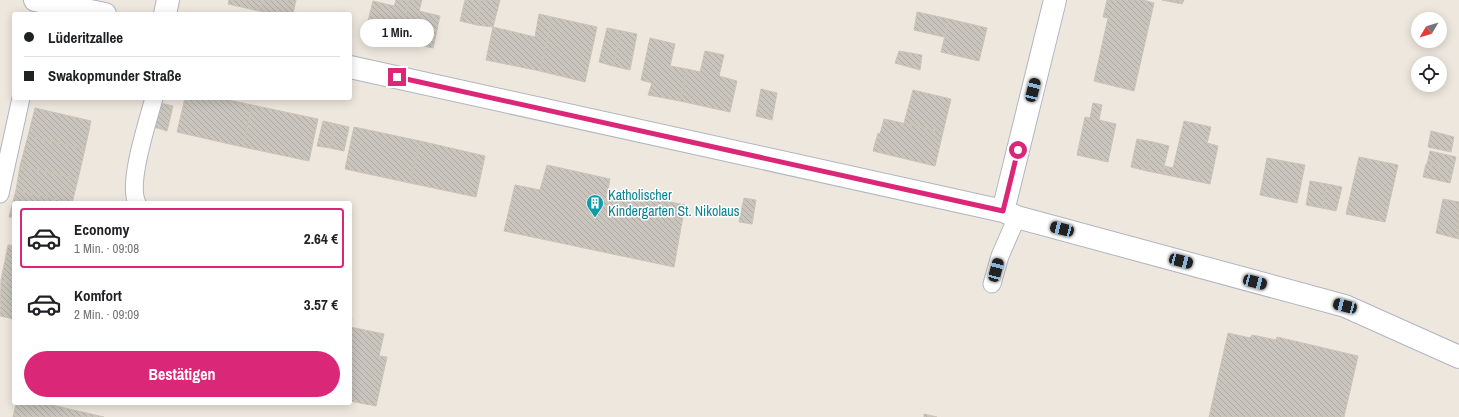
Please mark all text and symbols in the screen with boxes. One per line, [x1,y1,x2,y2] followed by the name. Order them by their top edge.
[1411,12,1447,48] north arrow
[1411,12,1447,92] map controls
[360,19,434,47] callout: 1 Min.
[382,24,412,41] text: 1 Min.
[48,27,123,48] text: Lüderitzallee
[1411,56,1447,92] button: locate
[48,65,181,86] text: Swakopmunder Straße
[388,68,406,86] route end
[1024,77,1042,103] car
[1009,141,1027,159] route start
[608,186,740,220] place label: Katholischer Kindergarten St. Nikolaus
[585,193,605,218] building icon: Katholischer Kindergarten St. Nikolaus
[74,219,129,240] text: Economy
[26,220,62,256] icon: car
[1049,220,1075,238] car
[304,228,338,249] text: 2.64 €
[74,240,139,257] text: 1 Min. · 09:08
[1168,252,1194,270] car
[987,257,1005,283] car
[1242,273,1268,291] car
[74,285,122,306] text: Komfort
[26,286,62,322] icon: car
[304,294,338,315] text: 3.57 €
[1332,297,1358,315] car
[74,306,139,323] text: 2 Min. · 09:09
[24,351,340,397] button: Bestätigen

